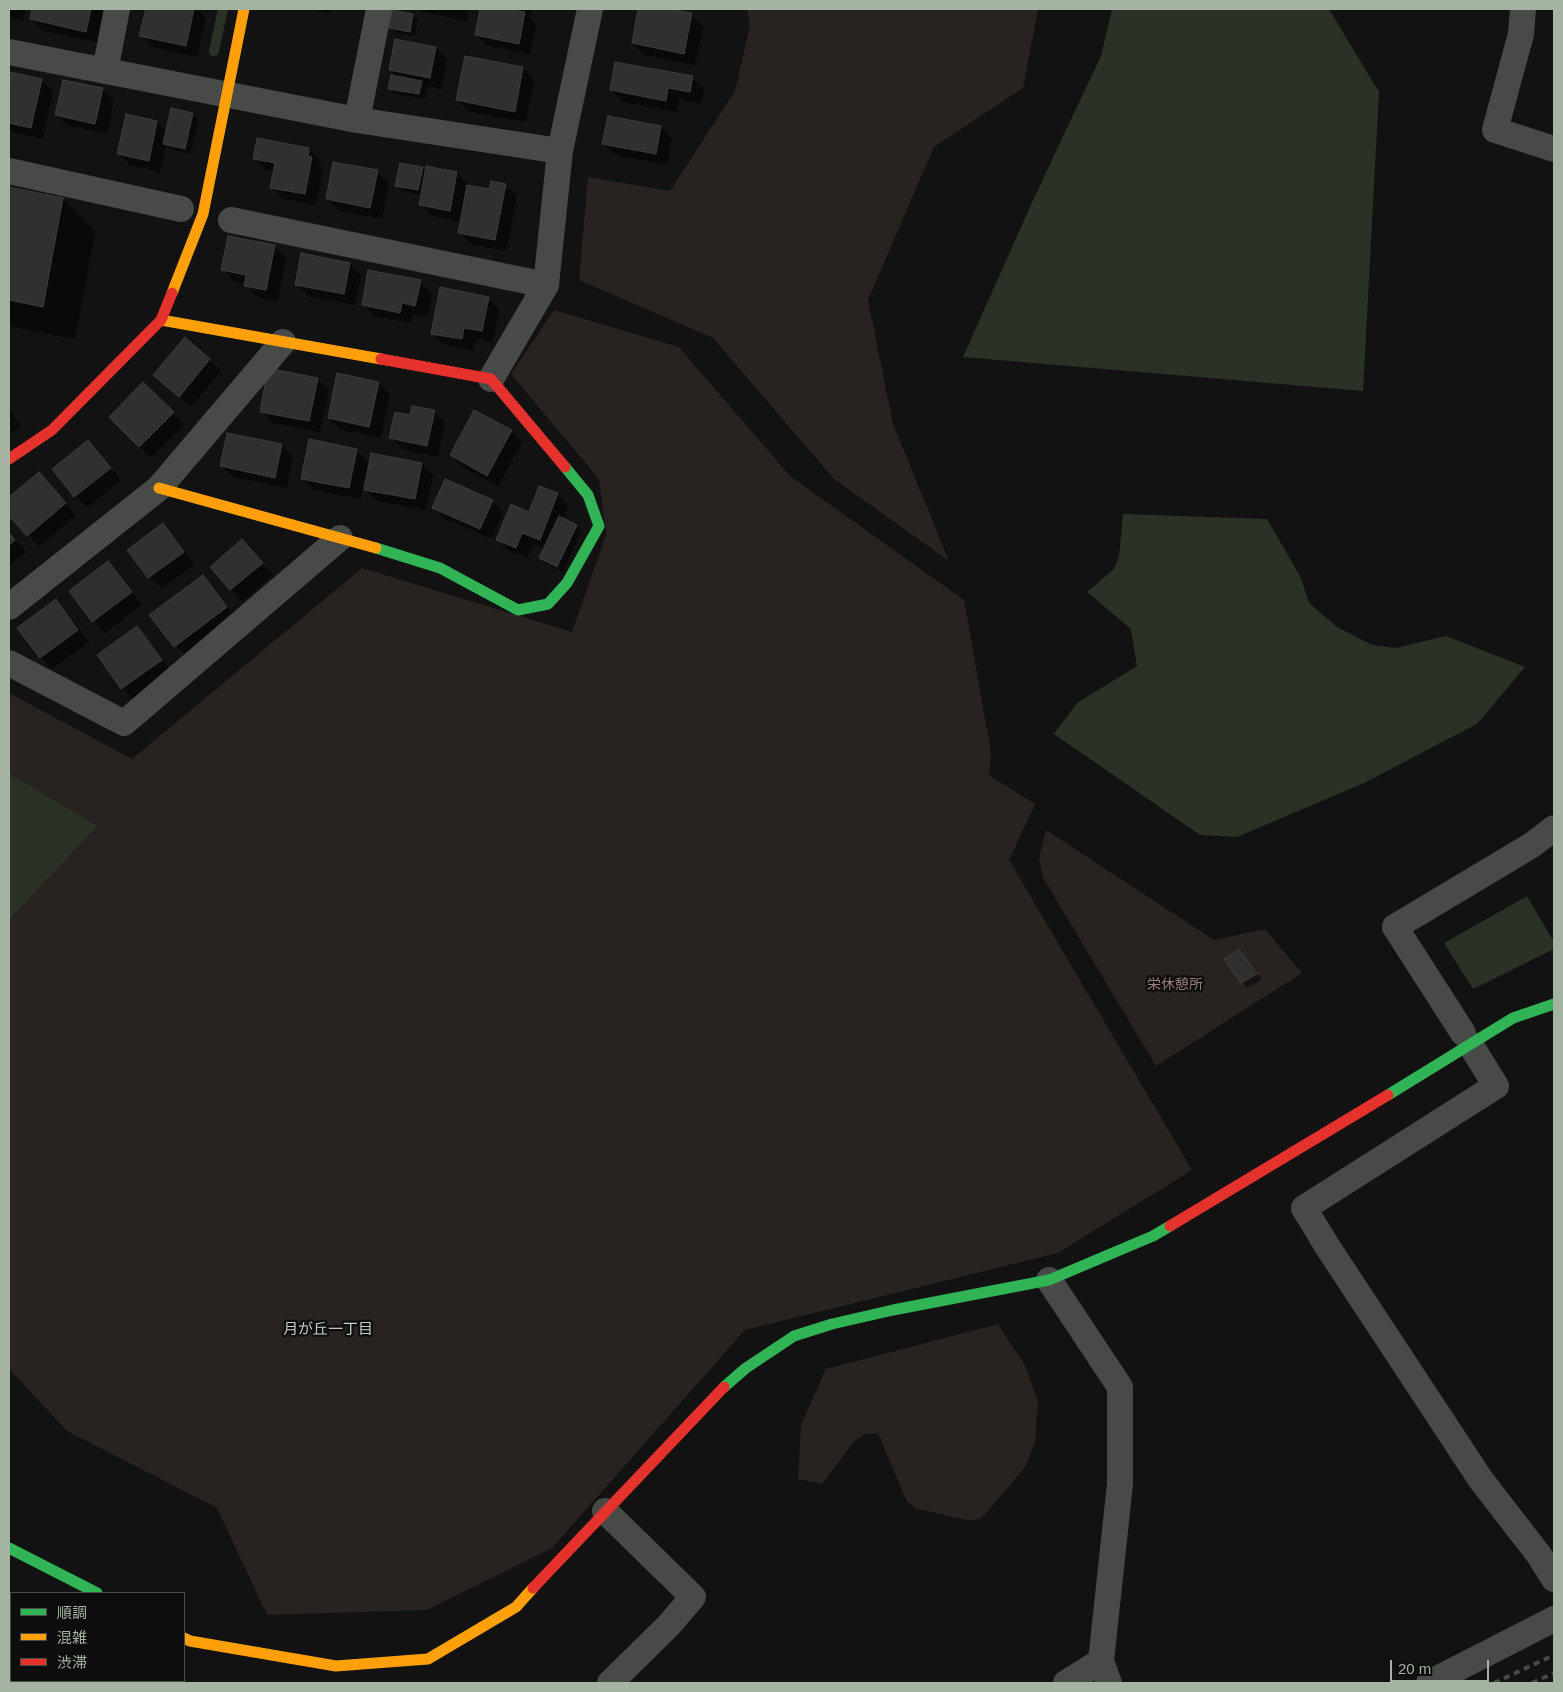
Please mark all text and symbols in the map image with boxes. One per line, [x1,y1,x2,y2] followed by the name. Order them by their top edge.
[1147,977,1203,993] park label: 栄休憩所
[283,1321,373,1339] district label: 月が丘一丁目
[10,1592,185,1682] legend
[57,1604,87,1621] text: 順調
[57,1629,87,1646] text: 混雑
[1393,1650,1492,1682] scale bar
[57,1654,87,1671] text: 渋滞
[1398,1660,1431,1677] text: 20 m

